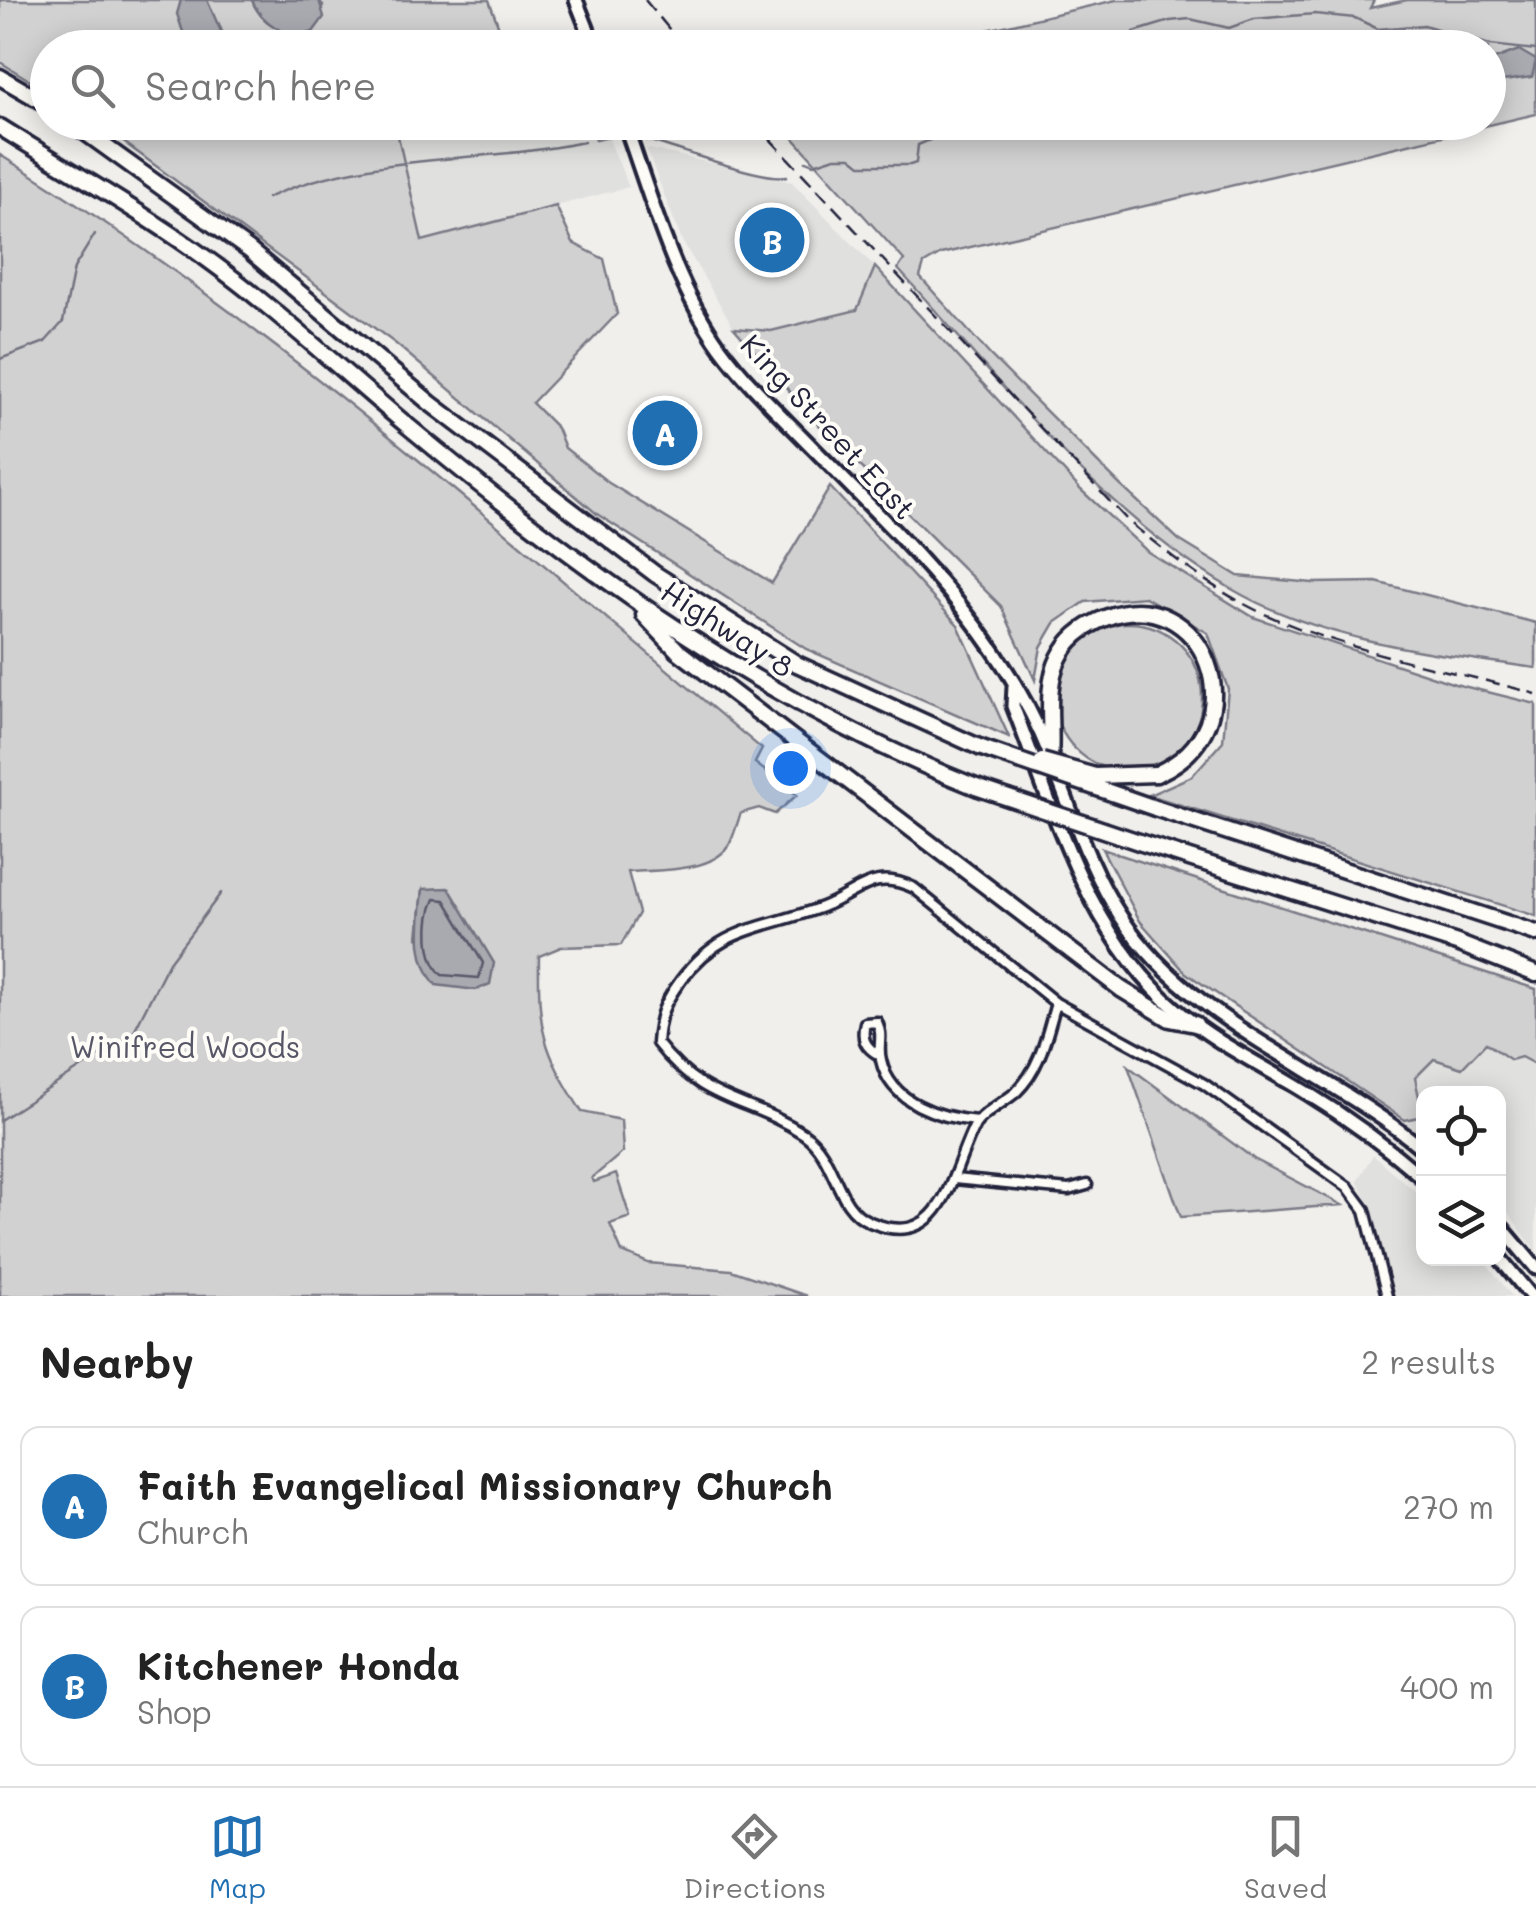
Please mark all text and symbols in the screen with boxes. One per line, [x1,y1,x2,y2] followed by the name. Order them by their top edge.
[30,30,1506,140] search box
[65,58,120,113] icon: search
[145,60,376,110] text: Search here
[740,202,804,278] pin: B
[733,325,925,527] street label: King Street East
[632,396,698,470] pin: A
[654,570,802,686] street label: Highway 8
[765,743,816,794] your location
[70,1026,300,1066] park label: Winifred Woods
[1416,1086,1506,1266] map controls
[1416,1086,1506,1176] button: locate
[1416,1176,1506,1266] button: layers
[40,1334,194,1389] text: Nearby
[1361,1340,1496,1382] text: 2 results
[137,1460,832,1510] text: Faith Evangelical Missionary Church
[63,1485,86,1527] text: A
[1403,1485,1494,1527] text: 270 m
[137,1510,248,1552] text: Church
[137,1640,460,1690] text: Kitchener Honda
[64,1665,85,1707] text: B
[1400,1665,1494,1707] text: 400 m
[137,1690,212,1732] text: Shop
[209,1809,266,1905] tab: Map
[684,1809,826,1905] tab: Directions
[1244,1809,1327,1905] tab: Saved

